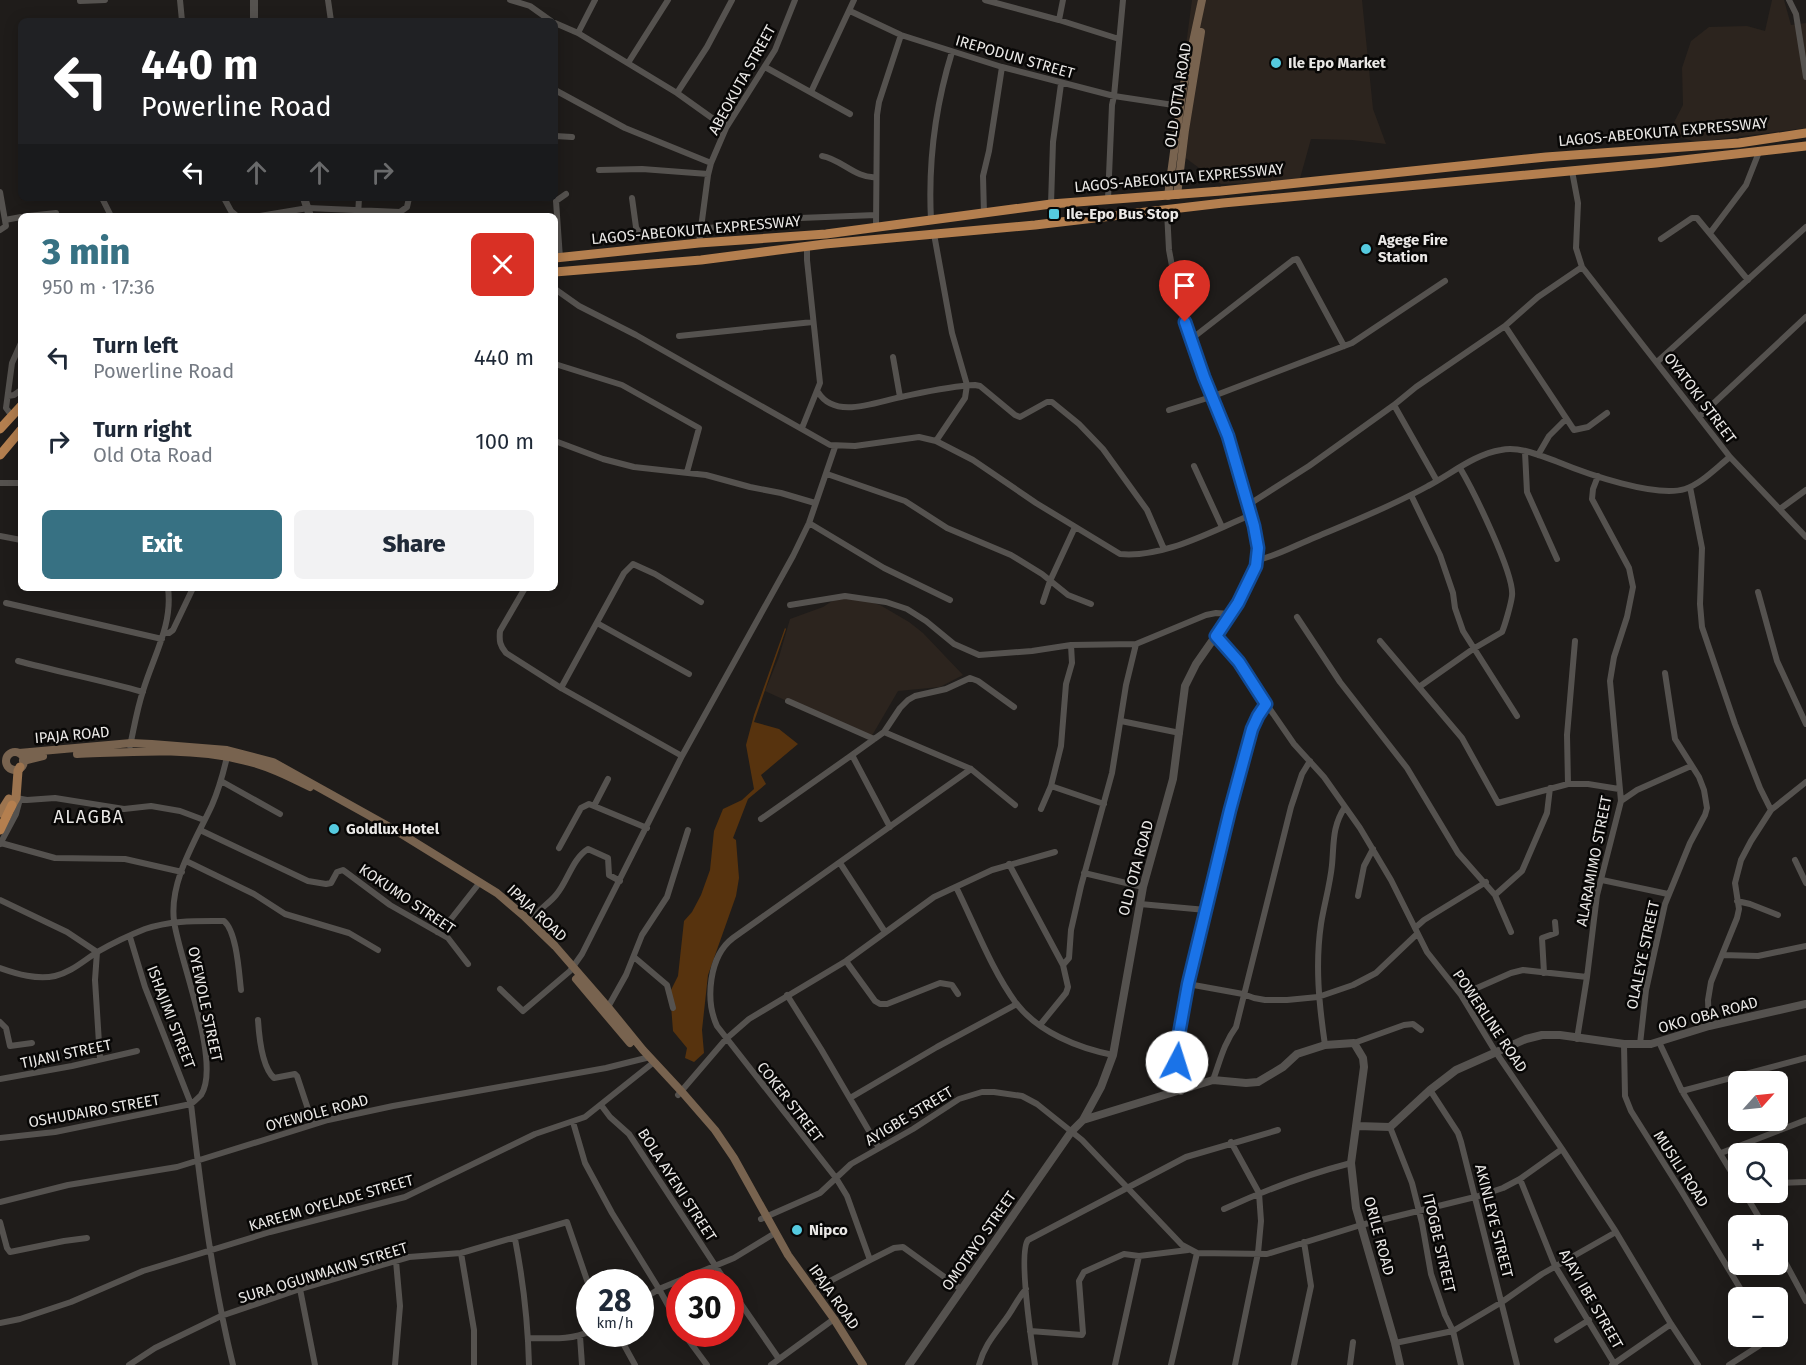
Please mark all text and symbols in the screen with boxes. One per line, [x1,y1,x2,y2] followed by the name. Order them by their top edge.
[704,22,780,138] street label: ABEOKUTA STREET
[953,31,1077,83] street label: IREPODUN STREET
[141,40,258,90] text: 440 m
[1161,41,1195,149] street label: OLD OTTA ROAD
[42,42,120,120] icon: left
[1288,54,1386,72] place label: Ile Epo Market
[1269,56,1283,70] marker: Ile Epo Market
[141,91,332,123] text: Powerline Road
[1557,114,1769,150] street label: LAGOS-ABEOKUTA EXPRESSWAY
[177,156,210,189] icon: left
[240,156,273,189] icon: ahead
[303,156,336,189] icon: ahead
[366,156,399,189] icon: right
[1073,160,1285,196] street label: LAGOS-ABEOKUTA EXPRESSWAY
[1066,205,1179,223] place label: Ile-Epo Bus Stop
[1047,207,1061,221] marker: Ile-Epo Bus Stop
[590,212,802,248] street label: LAGOS-ABEOKUTA EXPRESSWAY
[42,230,130,274] text: 3 min
[1377,231,1448,266] place label: Agege Fire Station
[471,233,534,296] button: close
[1359,242,1373,256] marker: Agege Fire Station
[1159,260,1210,322] pin
[1168,269,1201,302] icon: arrive
[42,275,155,299] text: 950 m · 17:36
[93,332,178,359] text: Turn left
[42,341,75,374] icon: left
[474,344,534,371] text: 440 m
[1660,349,1740,447] street label: OYATOKI STREET
[93,359,234,383] text: Powerline Road
[93,416,192,443] text: Turn right
[42,425,75,458] icon: right
[475,428,534,455] text: 100 m
[93,443,213,467] text: Old Ota Road
[42,510,282,579] button: Exit
[294,510,534,579] button: Share
[34,723,110,747] street label: IPAJA ROAD
[1572,794,1616,928] street label: ALARAMIMO STREET
[54,806,124,828] district label: ALAGBA
[1115,818,1157,918] street label: OLD OTA ROAD
[346,820,440,838] place label: Goldlux Hotel
[327,822,341,836] marker: Goldlux Hotel
[356,860,459,938] street label: KOKUMO STREET
[503,881,571,945] street label: IPAJA ROAD
[1623,899,1663,1011] street label: OLALEYE STREET
[184,945,226,1063] street label: OYEWOLE STREET
[143,963,199,1071] street label: ISHAJIMI STREET
[1449,966,1531,1076] street label: POWERLINE ROAD
[1656,993,1760,1037] street label: OKO OBA ROAD
[1145,1030,1209,1094] position arrow
[19,1036,113,1072] street label: TIJANI STREET
[753,1058,827,1146] street label: COKER STREET
[1728,1071,1788,1131] north arrow
[1728,1071,1788,1347] map controls
[862,1083,957,1149] street label: AYIGBE STREET
[27,1091,161,1131] street label: OSHUDAIRO STREET
[264,1091,370,1135] street label: OYEWOLE ROAD
[634,1125,720,1245] street label: BOLA AYENI STREET
[1650,1127,1712,1211] street label: MUSILI ROAD
[1728,1143,1788,1203] button: search
[1471,1162,1517,1280] street label: AKINLEYE STREET
[247,1171,416,1235] street label: KAREEM OYELADE STREET
[938,1188,1020,1294] street label: OMOTAYO STREET
[1419,1192,1459,1295] street label: ITOGBE STREET
[1360,1195,1398,1277] street label: ORILE ROAD
[1728,1215,1788,1275] button: +
[809,1221,848,1239] place label: Nipco
[790,1223,804,1237] marker: Nipco
[236,1239,410,1307] street label: SURA OGUNMAKIN STREET
[1555,1246,1627,1352] street label: AJAYI IBE STREET
[805,1261,863,1333] street label: IPAJA ROAD
[666,1269,744,1347] speed limit sign: 30
[599,1283,631,1319] text: 28
[1728,1287,1788,1347] button: −
[596,1314,634,1332] text: km/h

